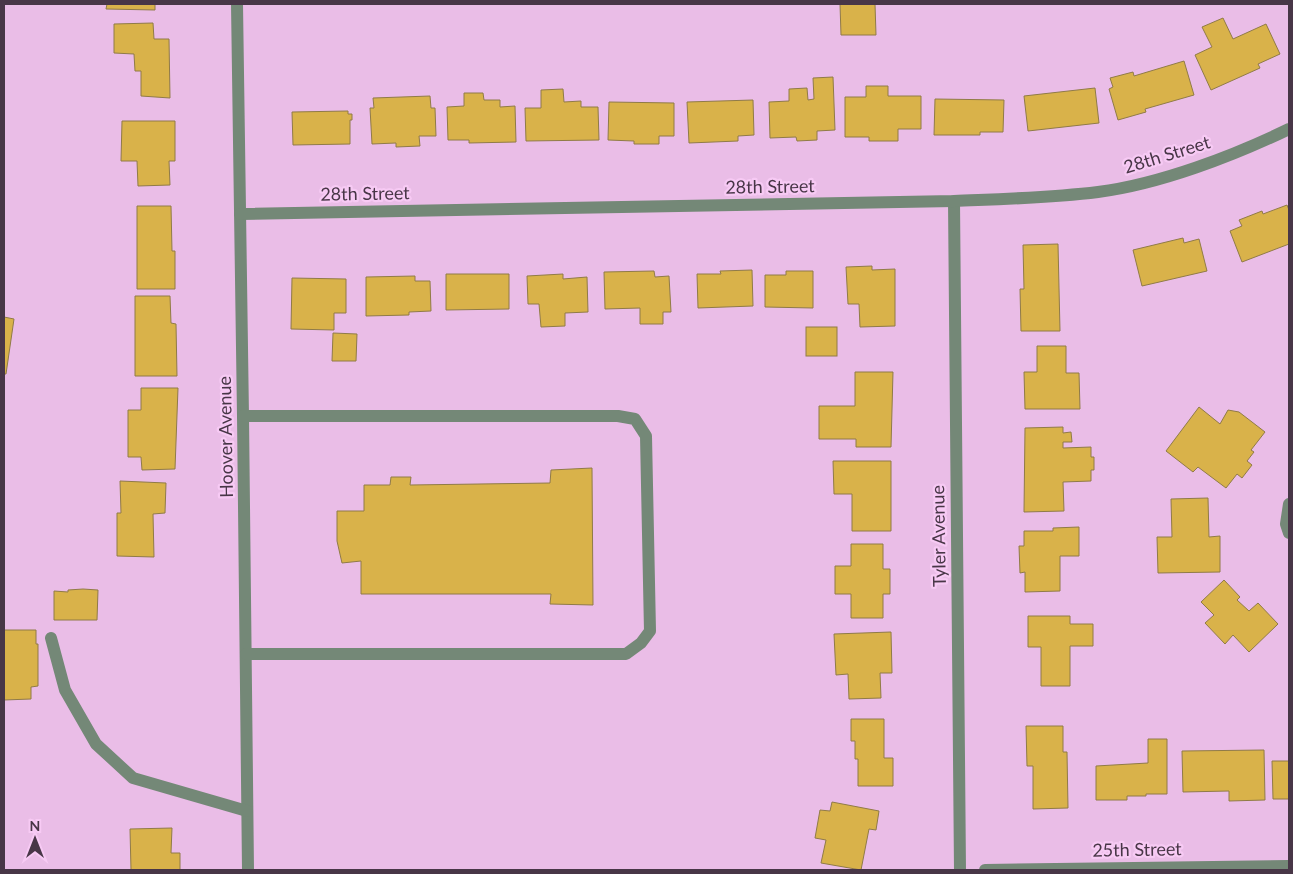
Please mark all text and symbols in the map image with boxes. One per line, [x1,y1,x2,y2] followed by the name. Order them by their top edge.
[1121,130,1213,178] street label: 28th Street
[725,174,815,198] street label: 28th Street
[320,181,410,205] street label: 28th Street
[213,376,237,498] street label: Hoover Avenue
[926,485,950,587] street label: Tyler Avenue
[10,814,60,864] north arrow
[30,817,40,834] text: N
[1092,837,1182,861] street label: 25th Street

